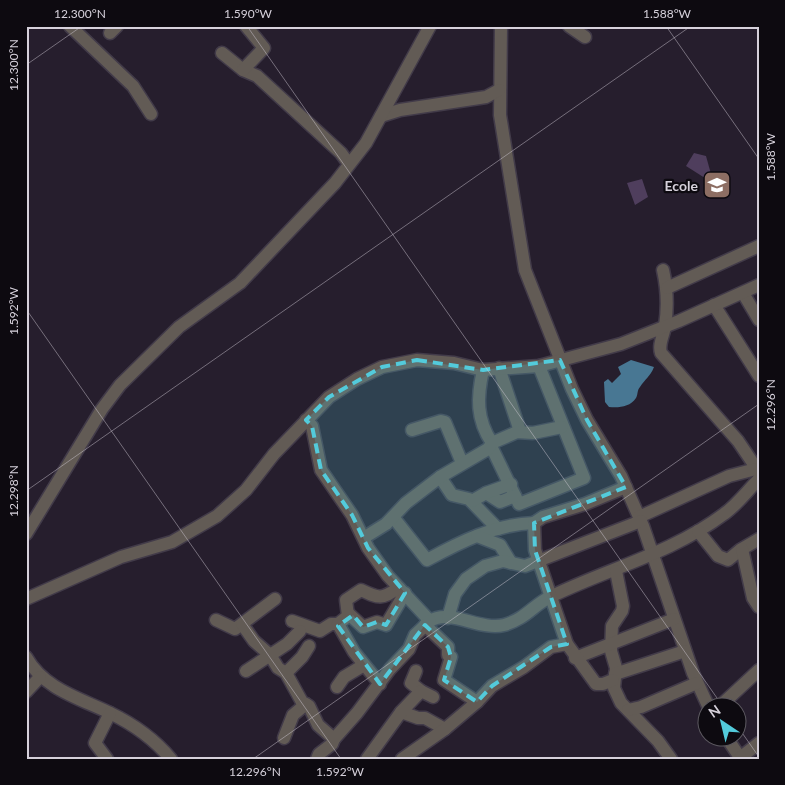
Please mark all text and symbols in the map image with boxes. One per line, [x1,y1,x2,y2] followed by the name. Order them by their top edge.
[54,6,106,21] text: 12.300°N
[224,6,273,21] text: 1.590°W
[643,6,692,21] text: 1.588°W
[6,39,21,91] text: 12.300°N
[763,132,778,181] text: 1.588°W
[702,170,732,200] school or university icon: Ecole
[665,177,699,194] place label: Ecole
[6,286,21,335] text: 1.592°W
[763,379,778,431] text: 12.296°N
[6,465,21,517] text: 12.298°N
[698,698,748,748] north arrow
[705,701,724,721] text: N
[229,764,281,779] text: 12.296°N
[316,764,365,779] text: 1.592°W

